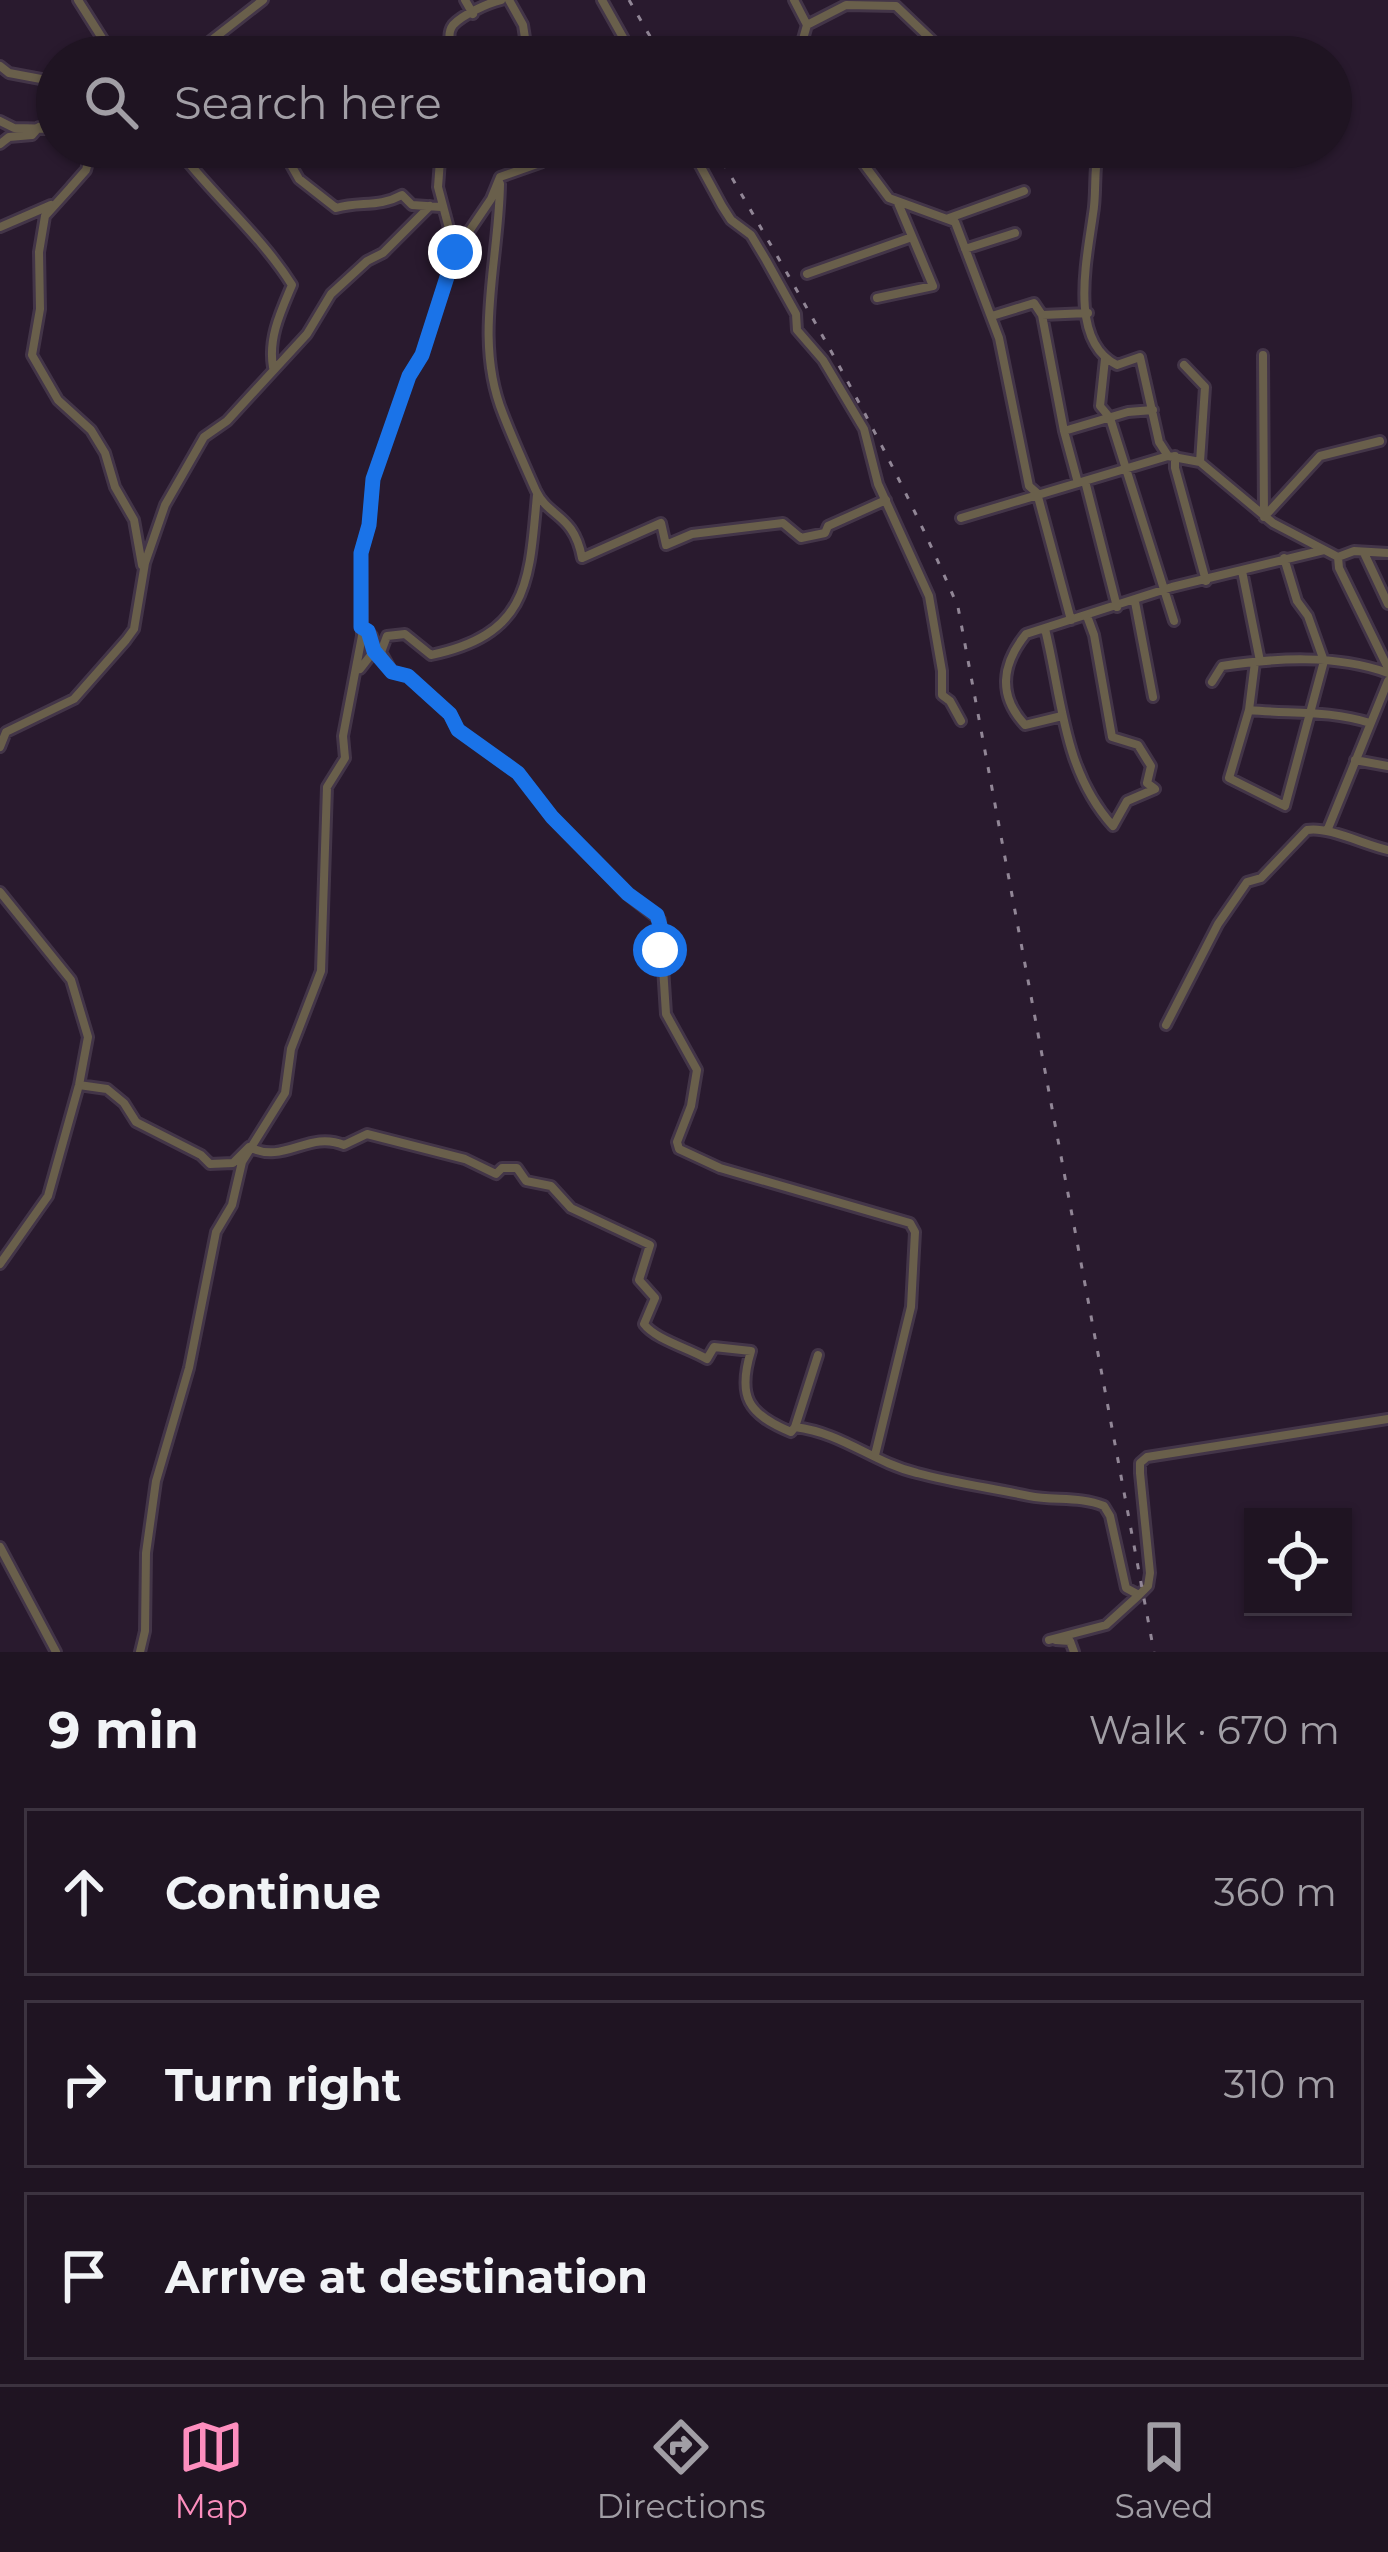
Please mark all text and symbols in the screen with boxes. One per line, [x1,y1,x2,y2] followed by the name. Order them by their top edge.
[36,36,1352,168] search box
[78,69,144,135] icon: search
[174,75,442,130] text: Search here
[428,225,482,279] route end
[633,923,687,977] route start
[1244,1508,1352,1616] map controls
[1244,1508,1352,1616] button: locate
[48,1699,199,1761] text: 9 min
[1089,1706,1340,1754] text: Walk · 670 m
[51,1859,117,1925] icon: ahead
[165,1865,381,1920] text: Continue
[1214,1868,1337,1916] text: 360 m
[51,2051,117,2117] icon: right
[165,2057,401,2112] text: Turn right
[1224,2060,1337,2108] text: 310 m
[51,2243,117,2309] icon: arrive
[165,2249,648,2304] text: Arrive at destination
[174,2414,248,2526] tab: Map
[597,2414,766,2526] tab: Directions
[1114,2414,1214,2526] tab: Saved

